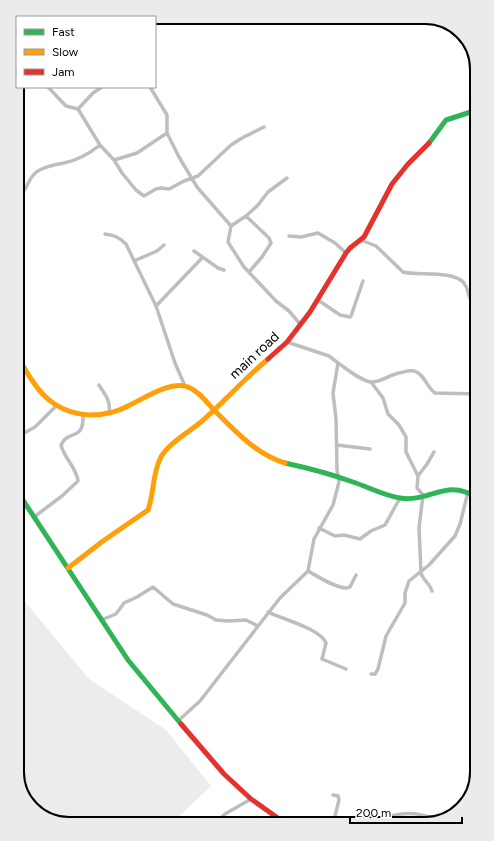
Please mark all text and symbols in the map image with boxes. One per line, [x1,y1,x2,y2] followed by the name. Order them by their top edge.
[16,16,156,88] legend
[52,25,75,39] text: Fast
[52,45,79,59] text: Slow
[52,65,75,79] text: Jam
[226,328,283,383] street label: main road
[350,799,462,825] scale bar
[356,806,391,820] text: 200 m

